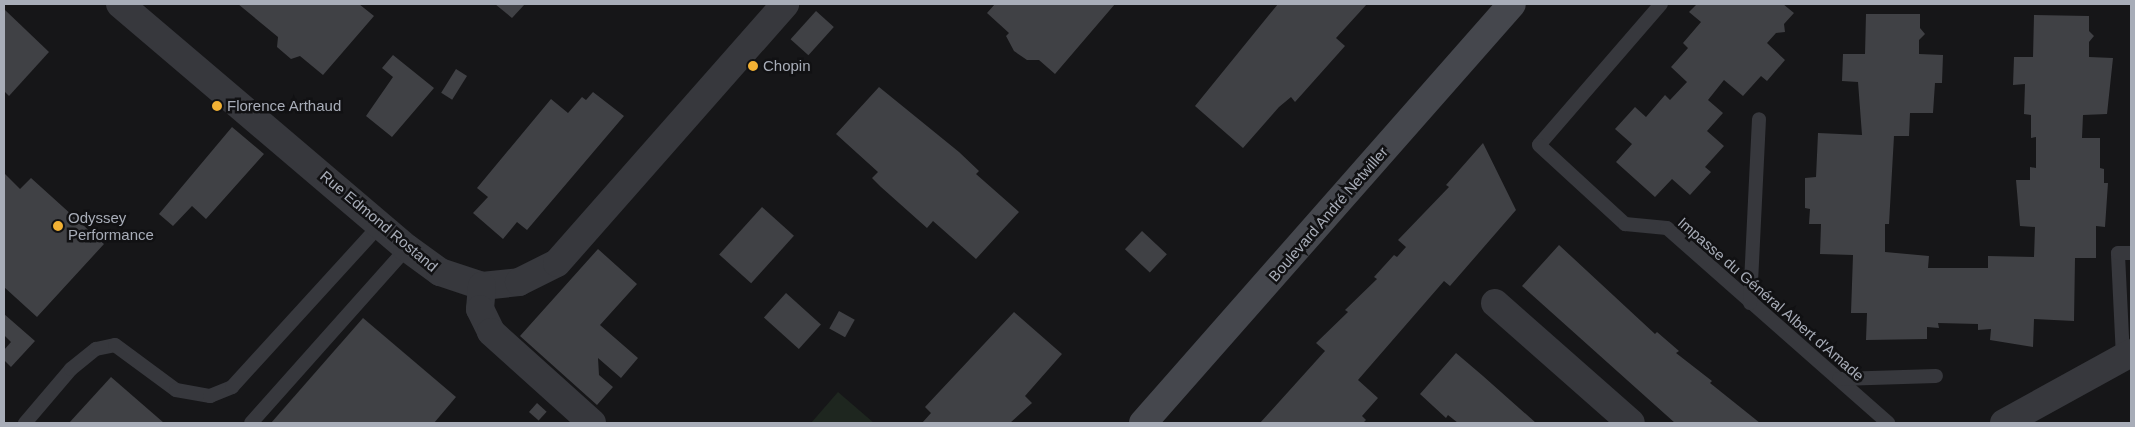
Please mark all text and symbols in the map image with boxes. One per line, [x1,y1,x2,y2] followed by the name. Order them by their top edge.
[763,57,811,75] place label: Chopin
[747,60,759,72] marker: Chopin
[227,97,342,115] place label: Florence Arthaud
[211,100,223,112] marker: Florence Arthaud
[1264,143,1392,285] street label: Boulevard André Netwiller
[317,167,441,275] street label: Rue Edmond Rostand
[68,208,154,243] place label: Odyssey Performance
[1674,213,1868,385] street label: Impasse du Général Albert d'Amade
[52,220,64,232] marker: Odyssey Performance

